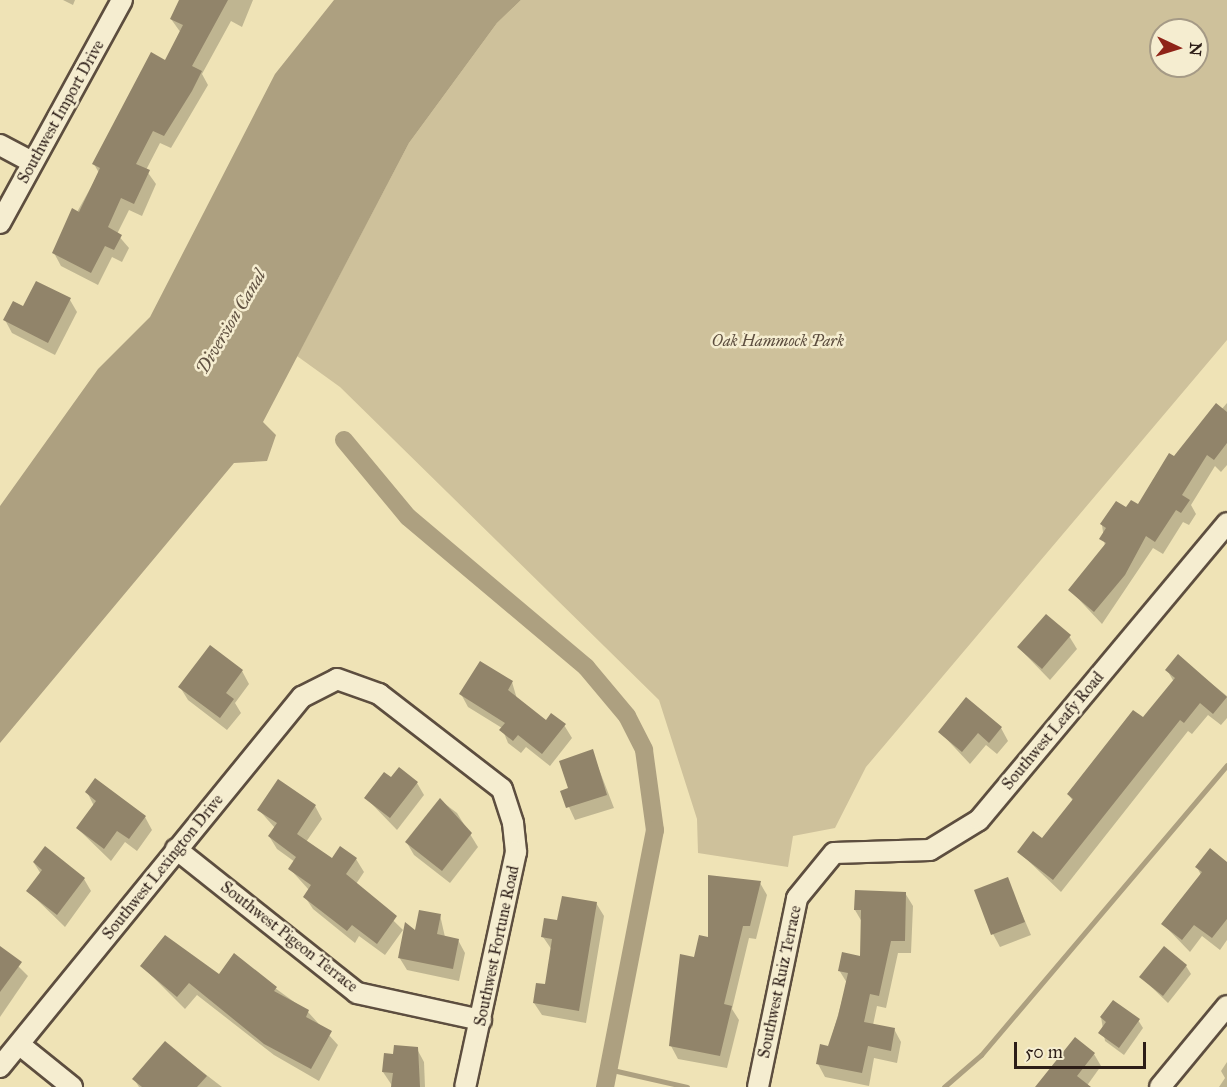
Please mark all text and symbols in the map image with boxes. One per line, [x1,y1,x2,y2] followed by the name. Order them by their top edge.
[1149,18,1209,78] north arrow
[14,37,108,187] street label: Southwest Import Drive
[1186,42,1205,57] text: N
[191,266,271,378] water label: Diversion Canal
[712,331,844,351] park label: Oak Hammock Park
[998,668,1108,794] street label: Southwest Leafy Road
[99,791,227,943] street label: Southwest Lexington Drive
[471,864,523,1028] street label: Southwest Fortune Road
[217,877,361,997] street label: Southwest Pigeon Terrace
[754,904,806,1060] street label: Southwest Ruiz Terrace
[1017,1030,1149,1068] scale bar
[1025,1041,1063,1063] text: 50 m

